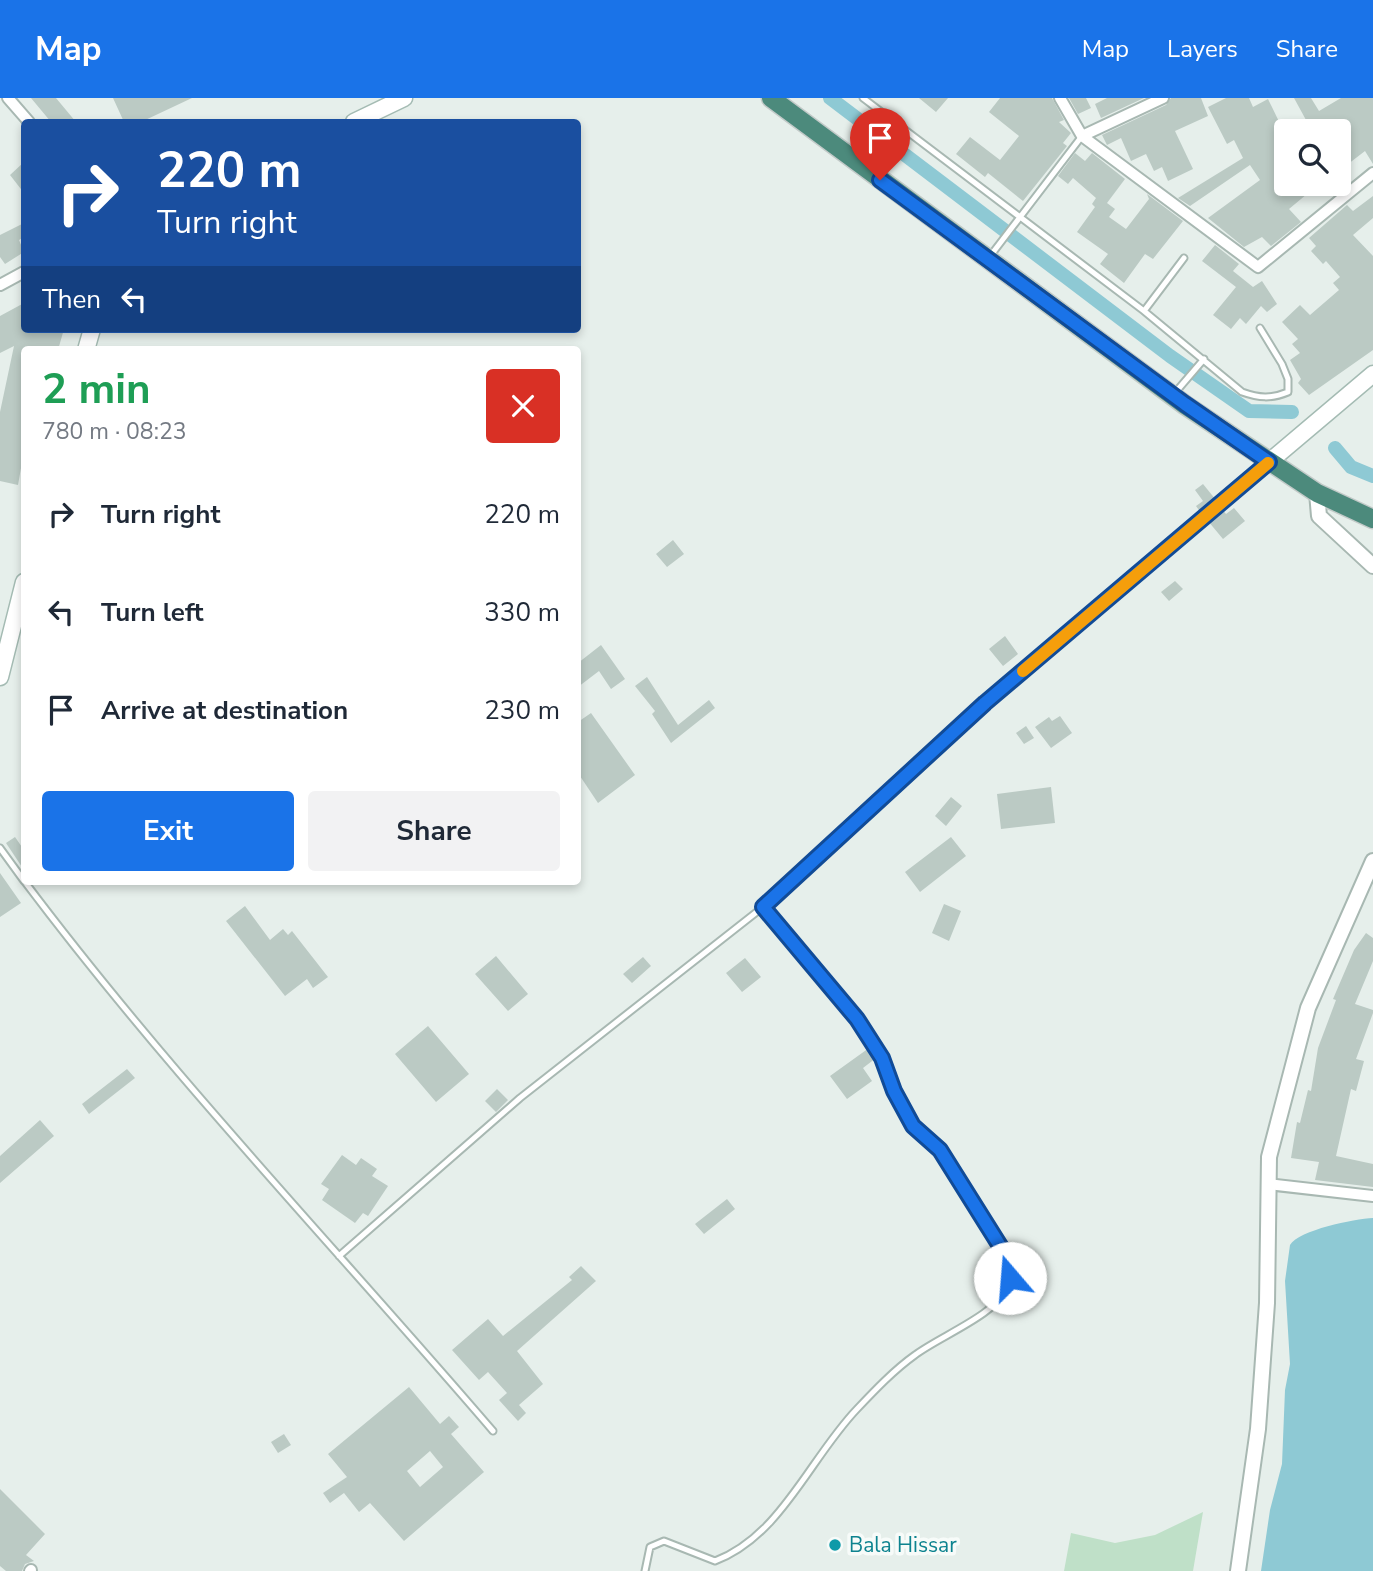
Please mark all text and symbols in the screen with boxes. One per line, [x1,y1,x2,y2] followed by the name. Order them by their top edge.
[35,27,102,72] text: Map
[1082,33,1129,65] text: Map
[1167,33,1238,65] text: Layers
[1276,33,1338,65] text: Share
[850,108,910,180] pin
[861,119,899,157] icon: arrive
[1274,119,1351,196] map controls
[1274,119,1351,196] button: search
[157,137,301,204] text: 220 m
[42,147,133,238] icon: right
[157,201,297,244] text: Turn right
[115,280,153,318] icon: left
[42,282,101,317] text: Then
[42,361,151,418] text: 2 min
[486,369,560,443] button: close
[42,416,187,447] text: 780 m · 08:23
[42,495,80,533] icon: right
[101,497,220,532] text: Turn right
[484,497,560,532] text: 220 m
[42,593,80,631] icon: left
[101,595,204,630] text: Turn left
[484,595,560,630] text: 330 m
[42,691,80,729] icon: arrive
[101,693,348,728] text: Arrive at destination
[484,693,560,728] text: 230 m
[42,791,294,871] button: Exit
[308,791,560,871] button: Share
[973,1241,1047,1315] position arrow
[849,1531,957,1559] place label: Bala Hissar
[827,1537,843,1553] marker: Bala Hissar

